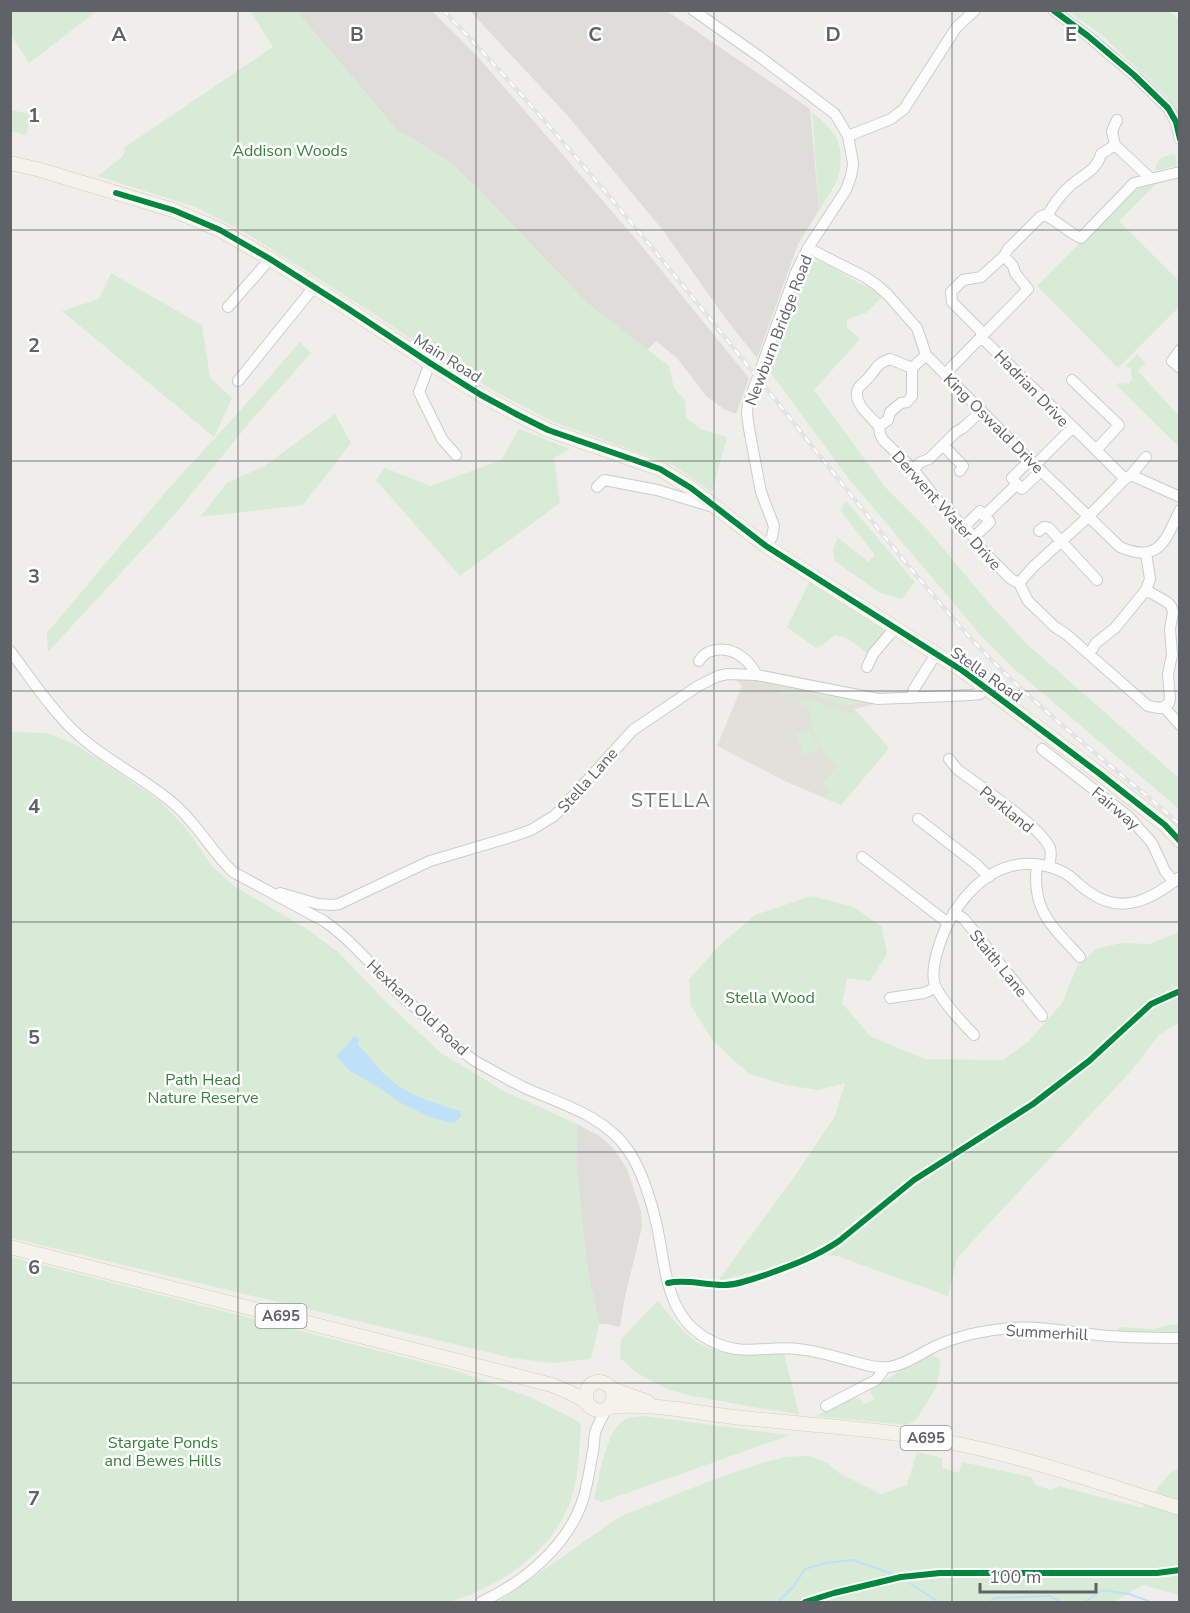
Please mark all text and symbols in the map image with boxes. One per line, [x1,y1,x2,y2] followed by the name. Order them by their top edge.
[112,21,127,48] text: A
[350,21,364,48] text: B
[588,21,602,48] text: C
[825,21,841,48] text: D
[1065,21,1077,48] text: E
[28,102,40,129] text: 1
[232,140,348,162] park label: Addison Woods
[740,252,818,409] street label: Newburn Bridge Road
[409,329,486,388] street label: Main Road
[28,332,40,359] text: 2
[989,345,1074,432] street label: Hadrian Drive
[938,369,1048,479] street label: King Oswald Drive
[886,446,1006,575] street label: Derwent Water Drive
[28,563,40,590] text: 3
[946,642,1027,708] street label: Stella Road
[553,743,623,818] street label: Stella Lane
[975,781,1038,838] street label: Parkland
[1087,782,1145,836] street label: Fairway
[631,787,711,814] district label: STELLA
[28,793,40,820] text: 4
[964,925,1032,1002] street label: Staith Lane
[362,955,473,1061] street label: Hexham Old Road
[725,987,815,1009] park label: Stella Wood
[28,1024,40,1051] text: 5
[147,1069,259,1109] park label: Path Head Nature Reserve
[28,1254,40,1281] text: 6
[256,1304,306,1328] road number: A695
[1005,1320,1089,1346] street label: Summerhill
[900,1426,952,1450] road number: A695
[105,1432,221,1472] park label: Stargate Ponds and Bewes Hills
[28,1485,40,1512] text: 7
[980,1556,1096,1594] scale bar
[989,1565,1041,1589] text: 100 m

